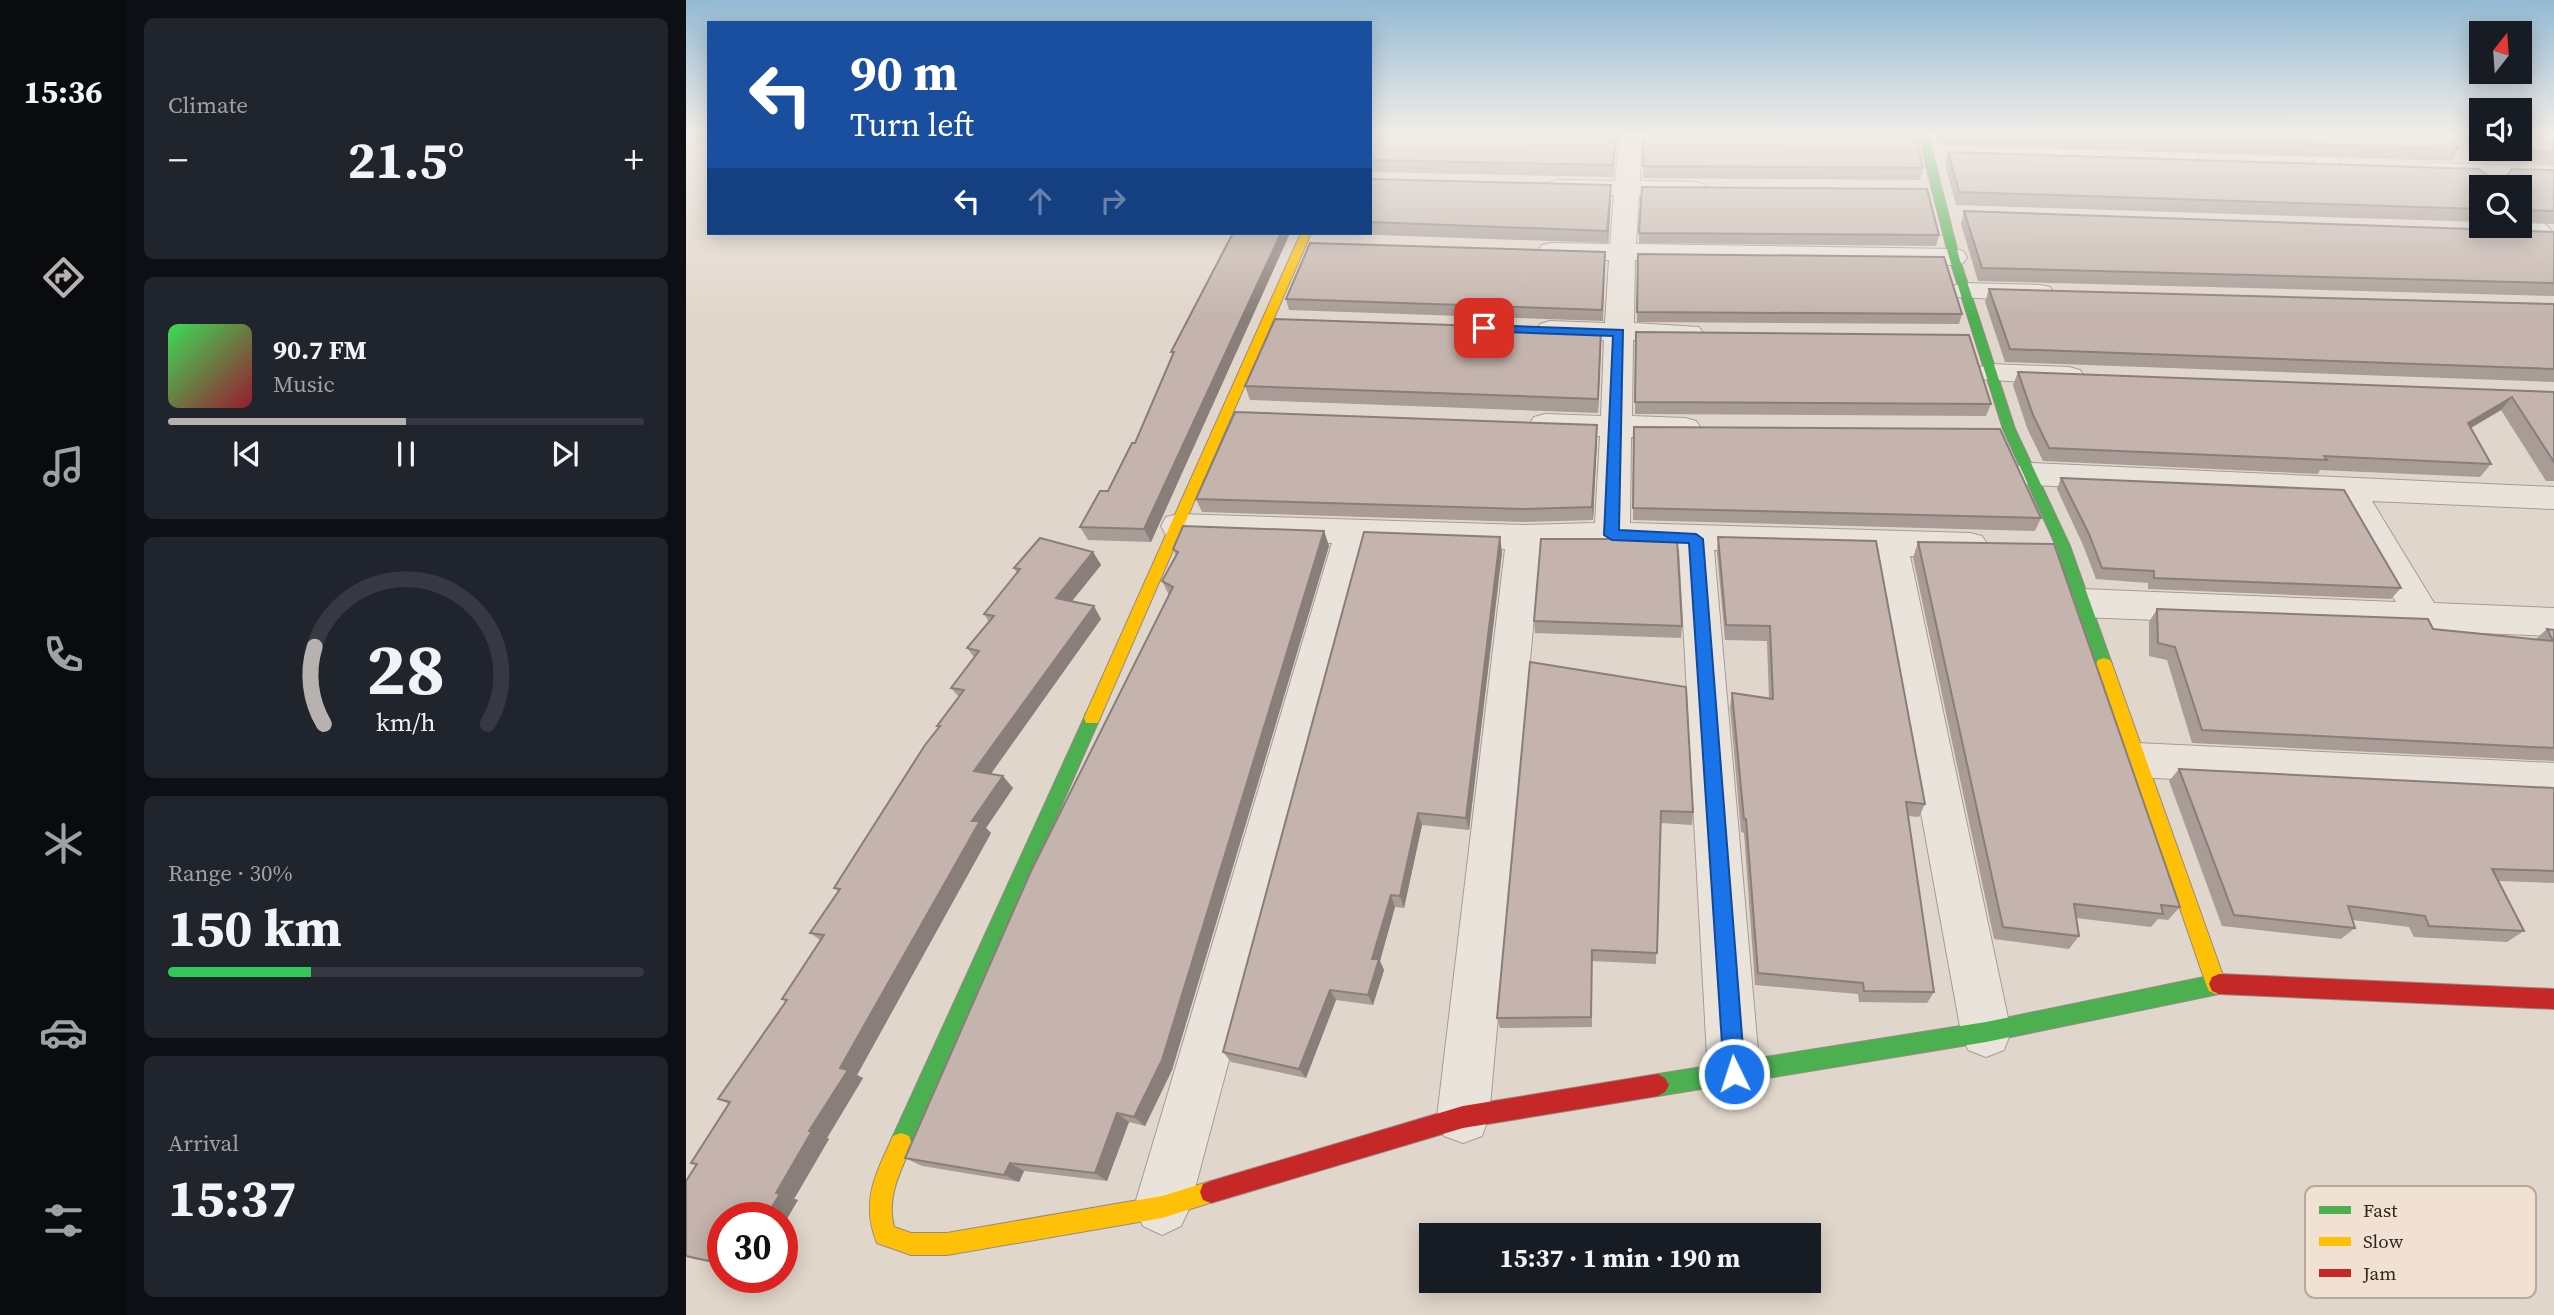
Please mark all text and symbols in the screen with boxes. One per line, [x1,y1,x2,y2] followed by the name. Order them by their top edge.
[2469,21,2532,84] north arrow
[2469,21,2532,238] map controls
[850,39,958,106] text: 90 m
[735,49,826,140] icon: left
[24,70,102,114] text: 15:36
[168,89,248,121] text: Climate
[2469,98,2532,161] button: sound
[850,103,974,147] text: Turn left
[347,124,465,195] text: 21.5°
[168,134,188,186] text: −
[624,134,644,186] text: +
[2469,175,2532,238] button: search
[948,182,986,220] icon: left
[1021,182,1059,220] icon: ahead
[1094,182,1132,220] icon: right
[39,253,88,302] icon: directions
[1454,298,1514,358] pin
[1465,309,1503,347] icon: arrive
[273,332,367,368] text: 90.7 FM
[273,368,335,400] text: Music
[228,435,266,473] icon: previous
[387,435,425,473] icon: pause
[546,435,584,473] icon: next
[39,442,88,491] icon: music
[367,619,445,718] text: 28
[39,630,88,679] icon: phone
[376,704,436,738] text: km/h
[39,819,88,868] icon: climate
[168,857,293,889] text: Range · 30%
[168,892,342,963] text: 150 km
[39,1008,88,1057] icon: car
[1697,1037,1771,1111] position arrow
[168,1127,239,1159] text: Arrival
[168,1162,296,1233] text: 15:37
[2305,1186,2536,1298] legend
[39,1196,88,1245] icon: filters
[2363,1197,2398,1223] text: Fast
[707,1202,798,1293] speed limit sign: 30
[2363,1228,2404,1254] text: Slow
[1500,1240,1740,1276] text: 15:37 · 1 min · 190 m
[2362,1260,2396,1286] text: Jam

